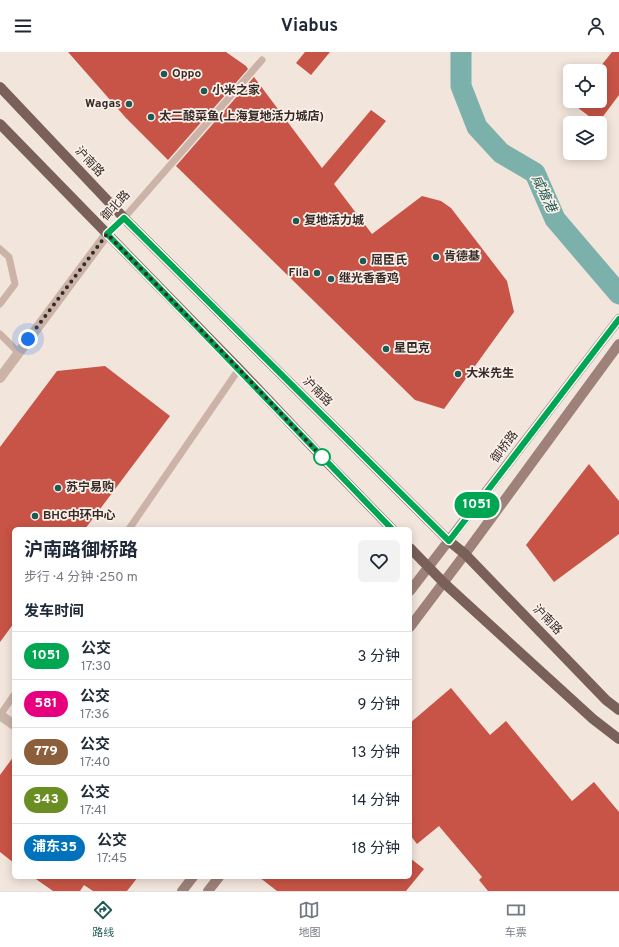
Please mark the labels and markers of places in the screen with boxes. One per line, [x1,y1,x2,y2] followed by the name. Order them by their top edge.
[172,66,202,82] place label: Oppo
[159,69,169,79] marker: Oppo
[212,83,260,99] place label: 小米之家
[199,86,209,96] marker: 小米之家
[85,96,121,112] place label: Wagas
[124,99,134,109] marker: Wagas
[159,109,324,125] place label: 太二酸菜鱼(上海复地活力城店)
[146,112,156,122] marker: 太二酸菜鱼(上海复地活力城店)
[304,213,364,229] place label: 复地活力城
[291,216,301,226] marker: 复地活力城
[444,249,480,265] place label: 肯德基
[431,252,441,262] marker: 肯德基
[371,253,407,269] place label: 屈臣氏
[358,256,368,266] marker: 屈臣氏
[289,265,309,281] place label: Fila
[312,268,322,278] marker: Fila
[339,271,399,287] place label: 继光香香鸡
[326,274,336,284] marker: 继光香香鸡
[394,341,430,357] place label: 星巴克
[381,344,391,354] marker: 星巴克
[466,366,514,382] place label: 大米先生
[453,369,463,379] marker: 大米先生
[313,448,331,466] unlabelled marker
[66,480,114,496] place label: 苏宁易购
[53,483,63,493] marker: 苏宁易购
[43,508,116,524] place label: BHC中环中心
[30,511,40,521] marker: BHC中环中心

